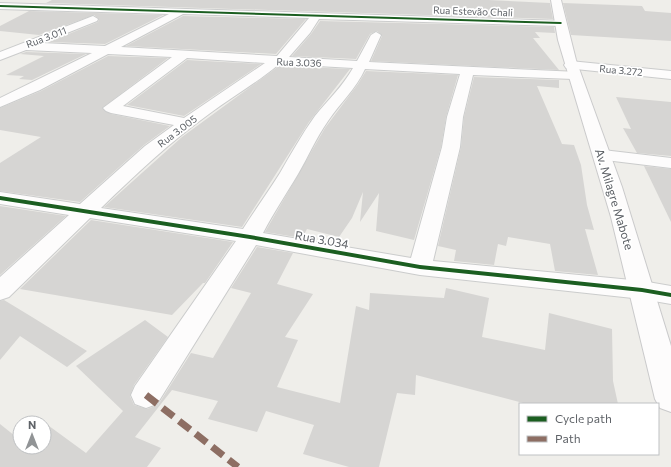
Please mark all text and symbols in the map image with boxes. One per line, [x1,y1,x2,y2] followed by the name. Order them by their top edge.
[433,4,513,18] street label: Rua Estevão Chali
[24,24,68,50] street label: Rua 3.011
[276,55,322,69] street label: Rua 3.036
[599,62,644,78] street label: Rua 3.272
[155,112,199,150] street label: Rua 3.005
[593,147,637,251] street label: Av. Milagre Mabote
[294,227,350,251] street label: Rua 3.034
[519,403,659,455] legend
[555,411,612,425] text: Cycle path
[12,415,52,455] north arrow
[28,418,36,431] text: N
[555,431,581,445] text: Path

